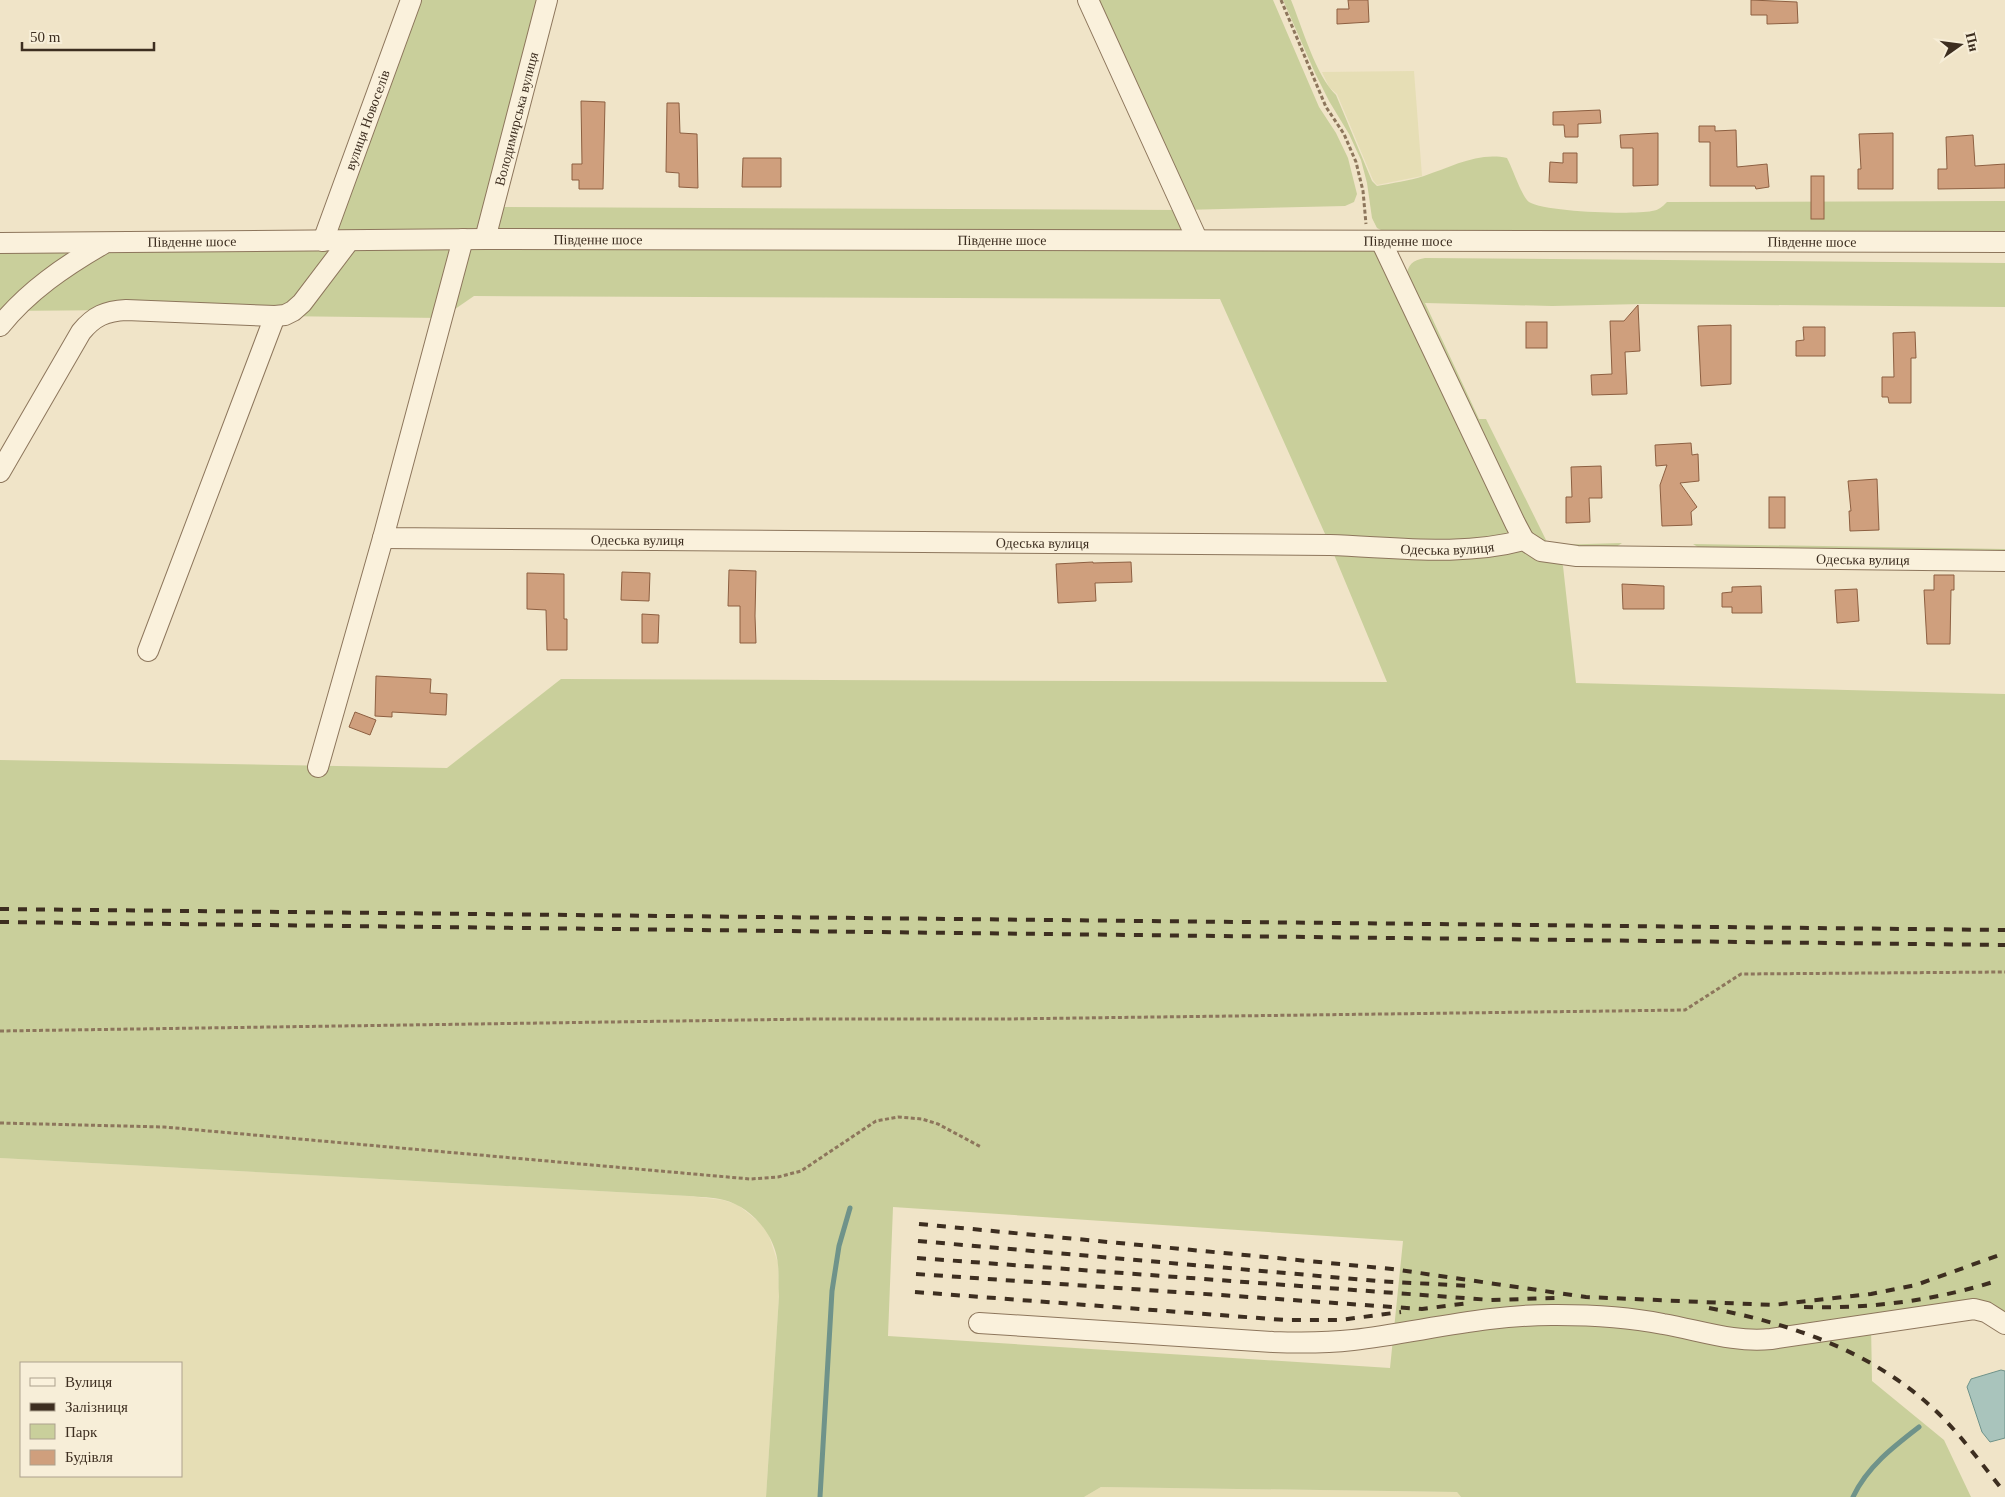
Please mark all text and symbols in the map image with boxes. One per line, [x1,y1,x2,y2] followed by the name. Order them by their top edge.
[22,20,155,52] scale bar
[1935,20,1985,70] north arrow
[30,29,61,45] text: 50 m
[1963,31,1982,53] text: Пн
[492,50,541,188] street label: Володимирська вулиця
[343,67,393,172] street label: вулиця Новоселів
[553,232,643,247] street label: Південне шосе
[957,233,1047,248] street label: Південне шосе
[147,234,237,250] street label: Південне шосе
[1363,234,1453,249] street label: Південне шосе
[1767,235,1857,250] street label: Південне шосе
[591,533,685,548] street label: Одеська вулиця
[996,536,1090,551] street label: Одеська вулиця
[1400,539,1496,558] street label: Одеська вулиця
[1816,552,1910,568] street label: Одеська вулиця
[20,1362,182,1477] legend
[65,1374,112,1390] text: Вулиця
[65,1399,128,1415] text: Залізниця
[65,1424,98,1440] text: Парк
[65,1449,113,1465] text: Будівля

